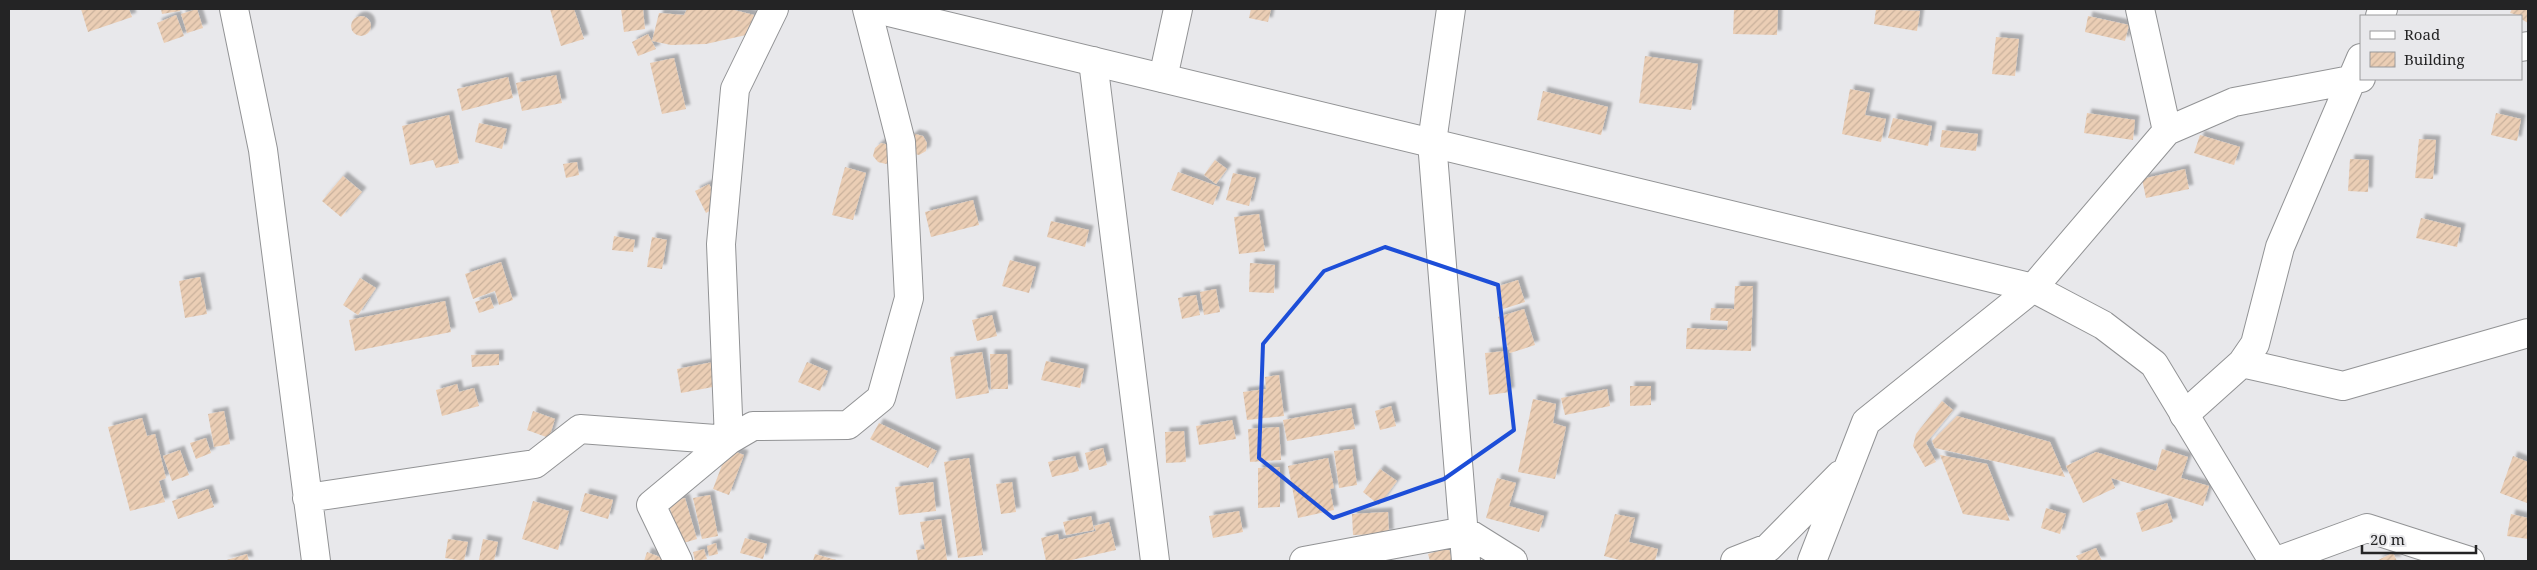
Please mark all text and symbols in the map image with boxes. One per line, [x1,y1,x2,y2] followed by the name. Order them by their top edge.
[2360,15,2522,80] legend
[2404,24,2440,44] text: Road
[2404,49,2465,69] text: Building
[2362,522,2476,554] scale bar
[2370,529,2405,549] text: 20 m

